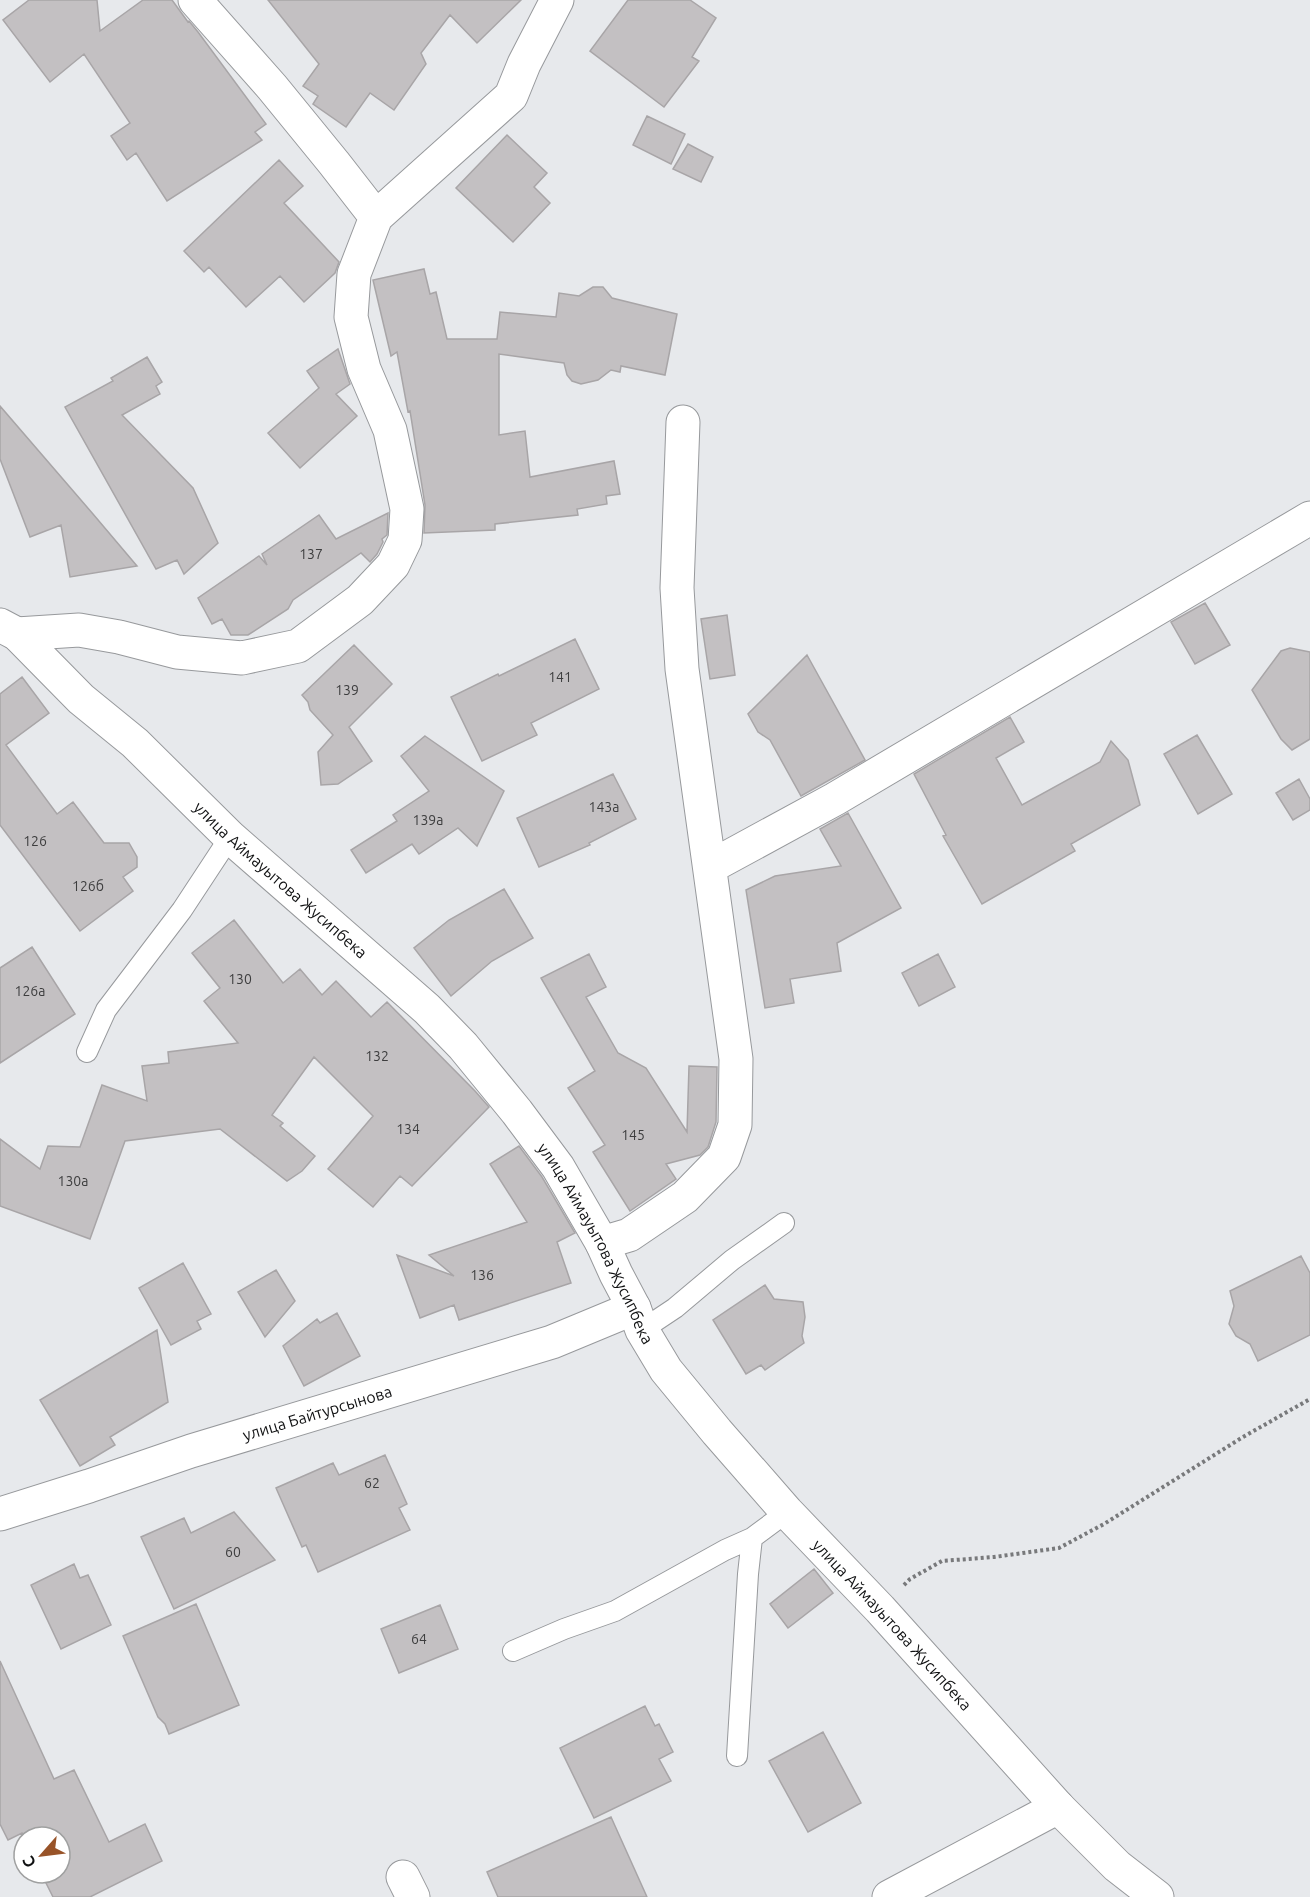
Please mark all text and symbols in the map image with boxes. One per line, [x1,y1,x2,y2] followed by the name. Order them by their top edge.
[299,546,323,562] house number: 137
[548,669,572,685] house number: 141
[335,682,359,698] house number: 139
[190,798,371,962] street label: улица Аймауытова Жусипбека
[589,799,619,815] house number: 143а
[413,812,443,828] house number: 139а
[23,833,47,849] house number: 126
[72,878,104,894] house number: 126б
[228,971,252,987] house number: 130
[15,983,45,999] house number: 126а
[365,1048,389,1064] house number: 132
[396,1121,420,1137] house number: 134
[621,1127,645,1143] house number: 145
[534,1139,657,1347] street label: улица Аймауытова Жусипбека
[58,1173,88,1189] house number: 130а
[470,1267,494,1283] house number: 136
[241,1382,394,1444] street label: улица Байтурсынова
[364,1475,380,1491] house number: 62
[809,1536,976,1714] street label: улица Аймауытова Жусипбека
[225,1544,241,1560] house number: 60
[411,1631,427,1647] house number: 64
[12,1825,72,1885] north arrow
[18,1853,39,1871] text: С

